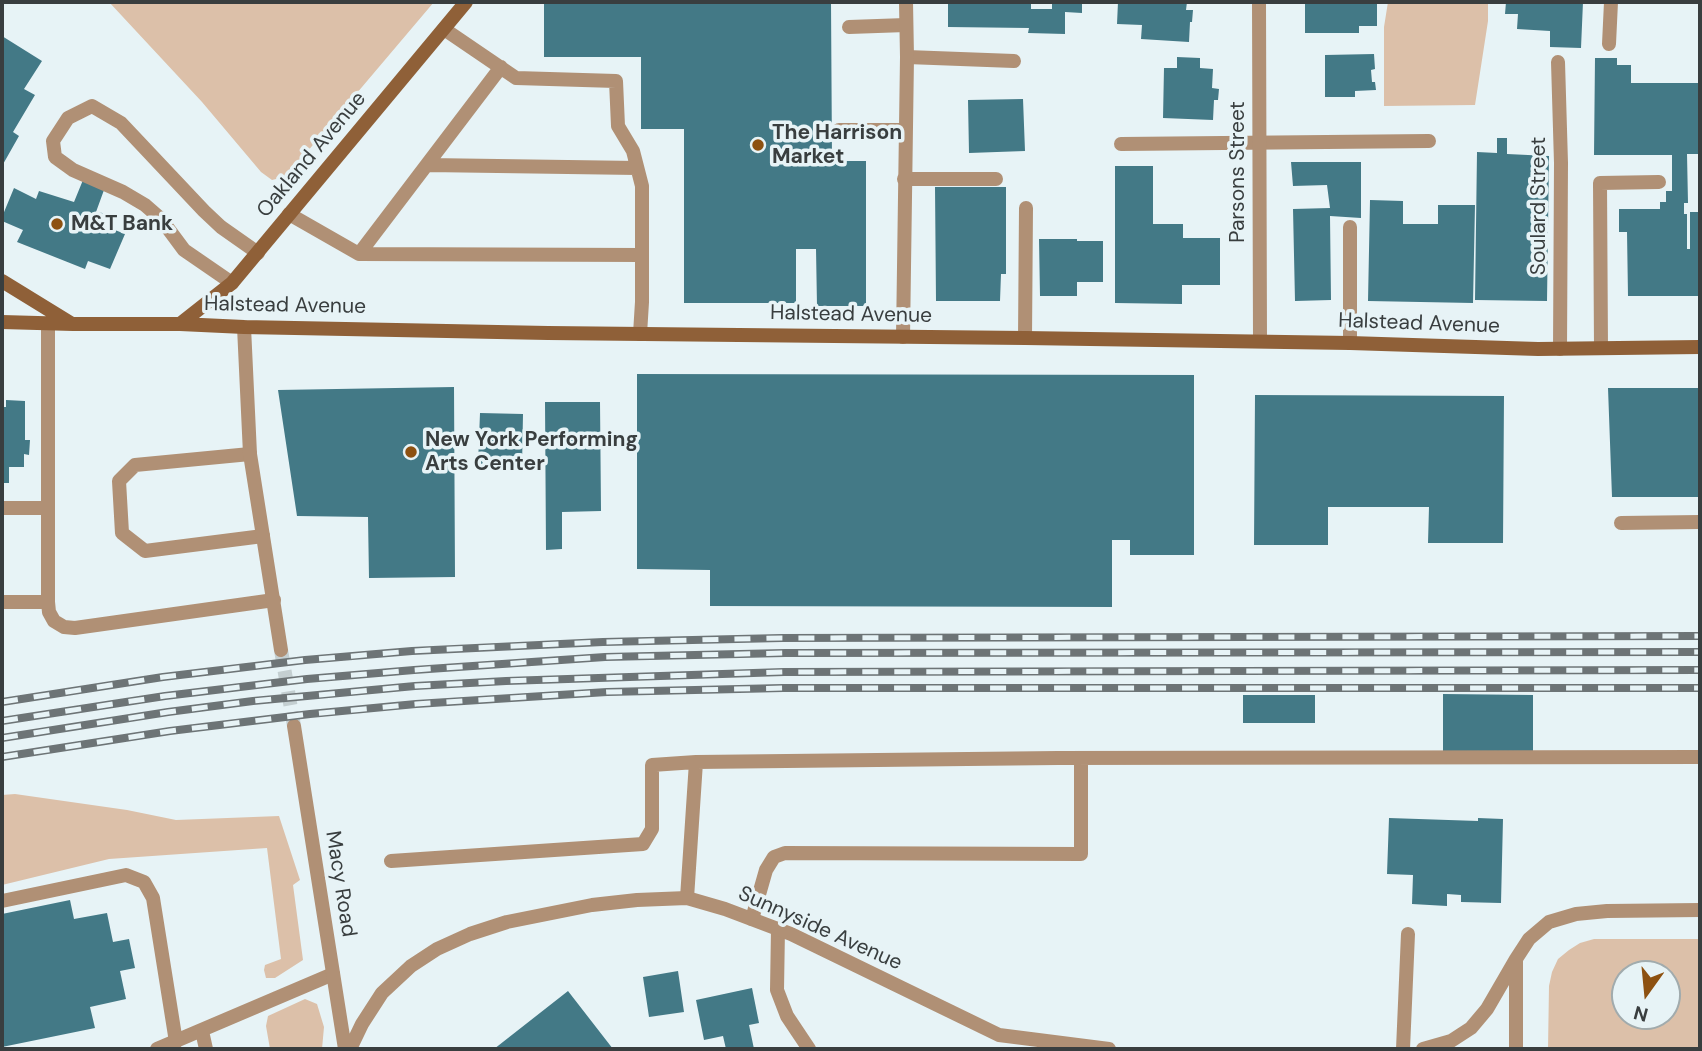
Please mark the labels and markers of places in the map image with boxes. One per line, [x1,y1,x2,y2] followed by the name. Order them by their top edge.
[772,120,902,170] place label: The Harrison Market
[750,137,766,153] marker: The Harrison Market
[71,211,173,237] place label: M&T Bank
[49,216,65,232] marker: M&T Bank
[425,427,638,477] place label: New York Performing Arts Center
[403,444,419,460] marker: New York Performing Arts Center

